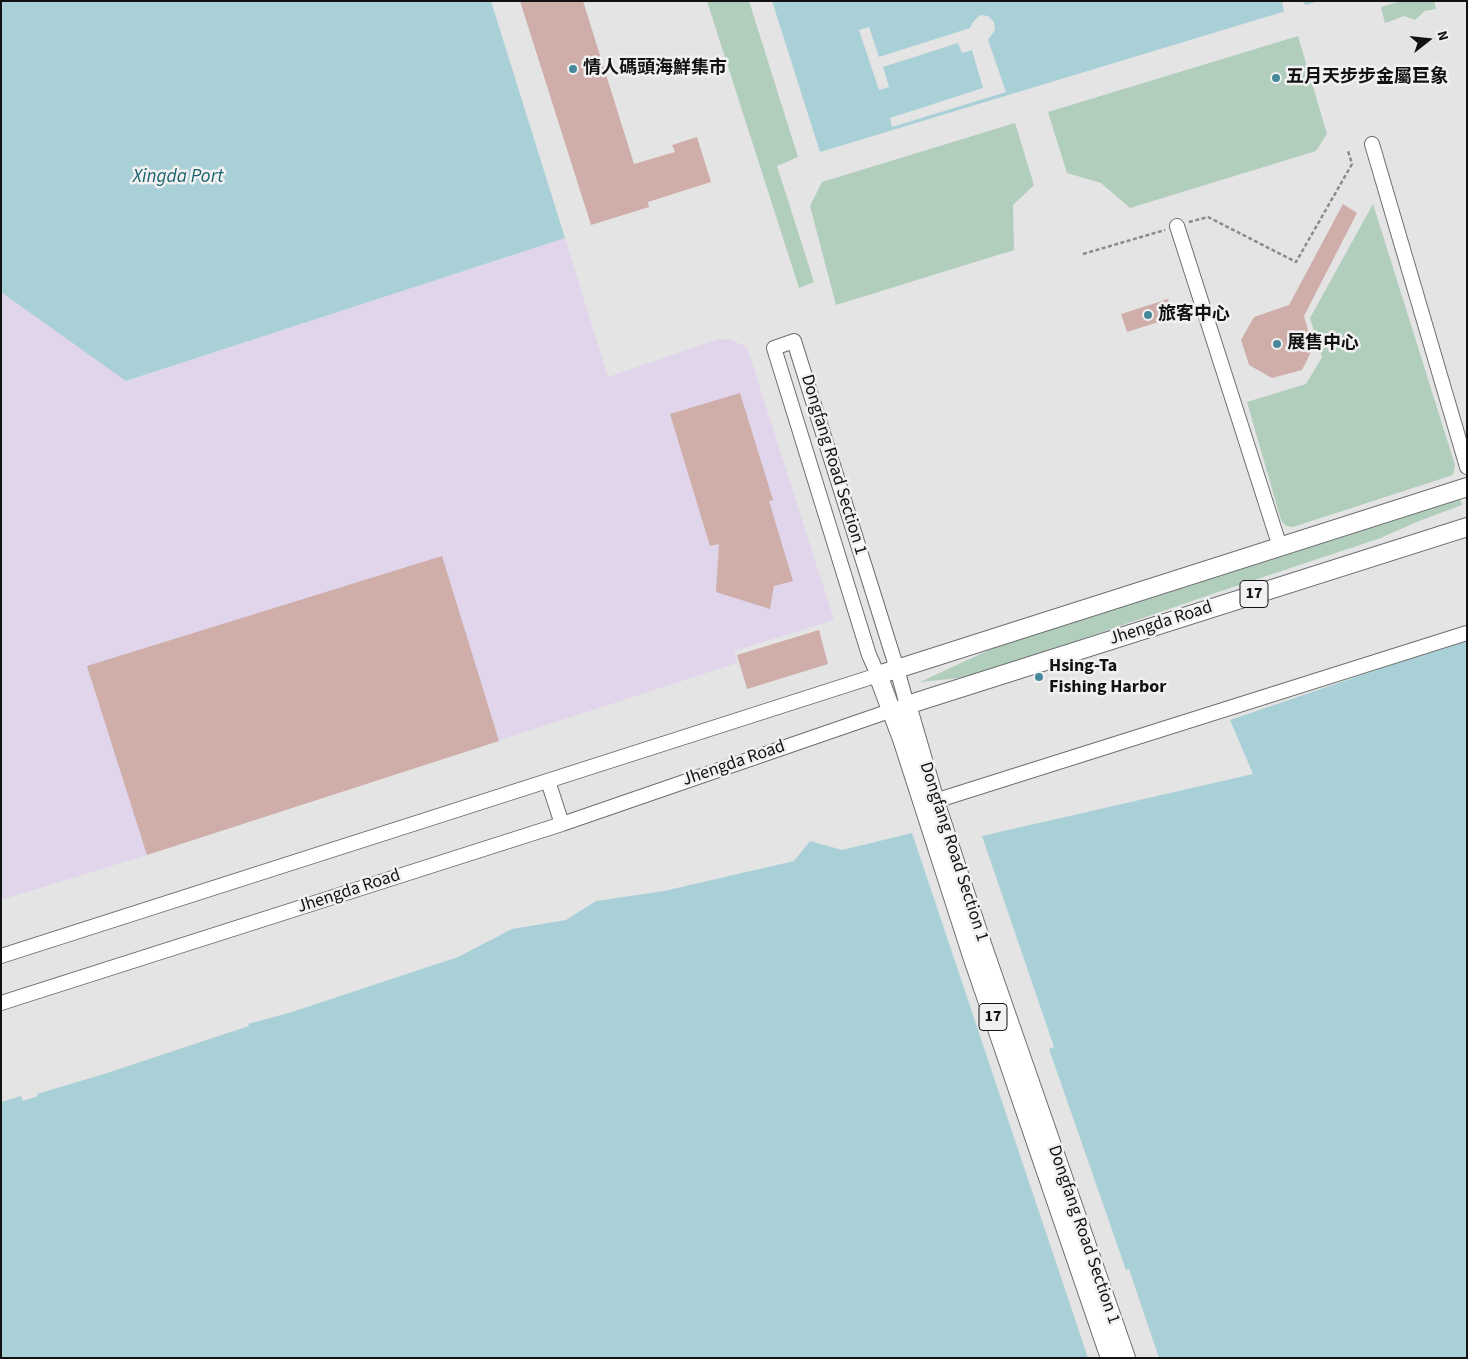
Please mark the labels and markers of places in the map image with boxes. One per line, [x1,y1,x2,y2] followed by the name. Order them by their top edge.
[583,58,727,80] place label: 情人碼頭海鮮集市
[567,63,579,75] marker: 情人碼頭海鮮集市
[1286,67,1448,89] place label: 五月天步步金屬巨象
[1270,72,1282,84] marker: 五月天步步金屬巨象
[1158,304,1230,326] place label: 旅客中心
[1142,309,1154,321] marker: 旅客中心
[1287,333,1359,355] place label: 展售中心
[1271,338,1283,350] marker: 展售中心
[1049,656,1166,699] place label: Hsing-Ta Fishing Harbor
[1033,671,1045,683] marker: Hsing-Ta Fishing Harbor

